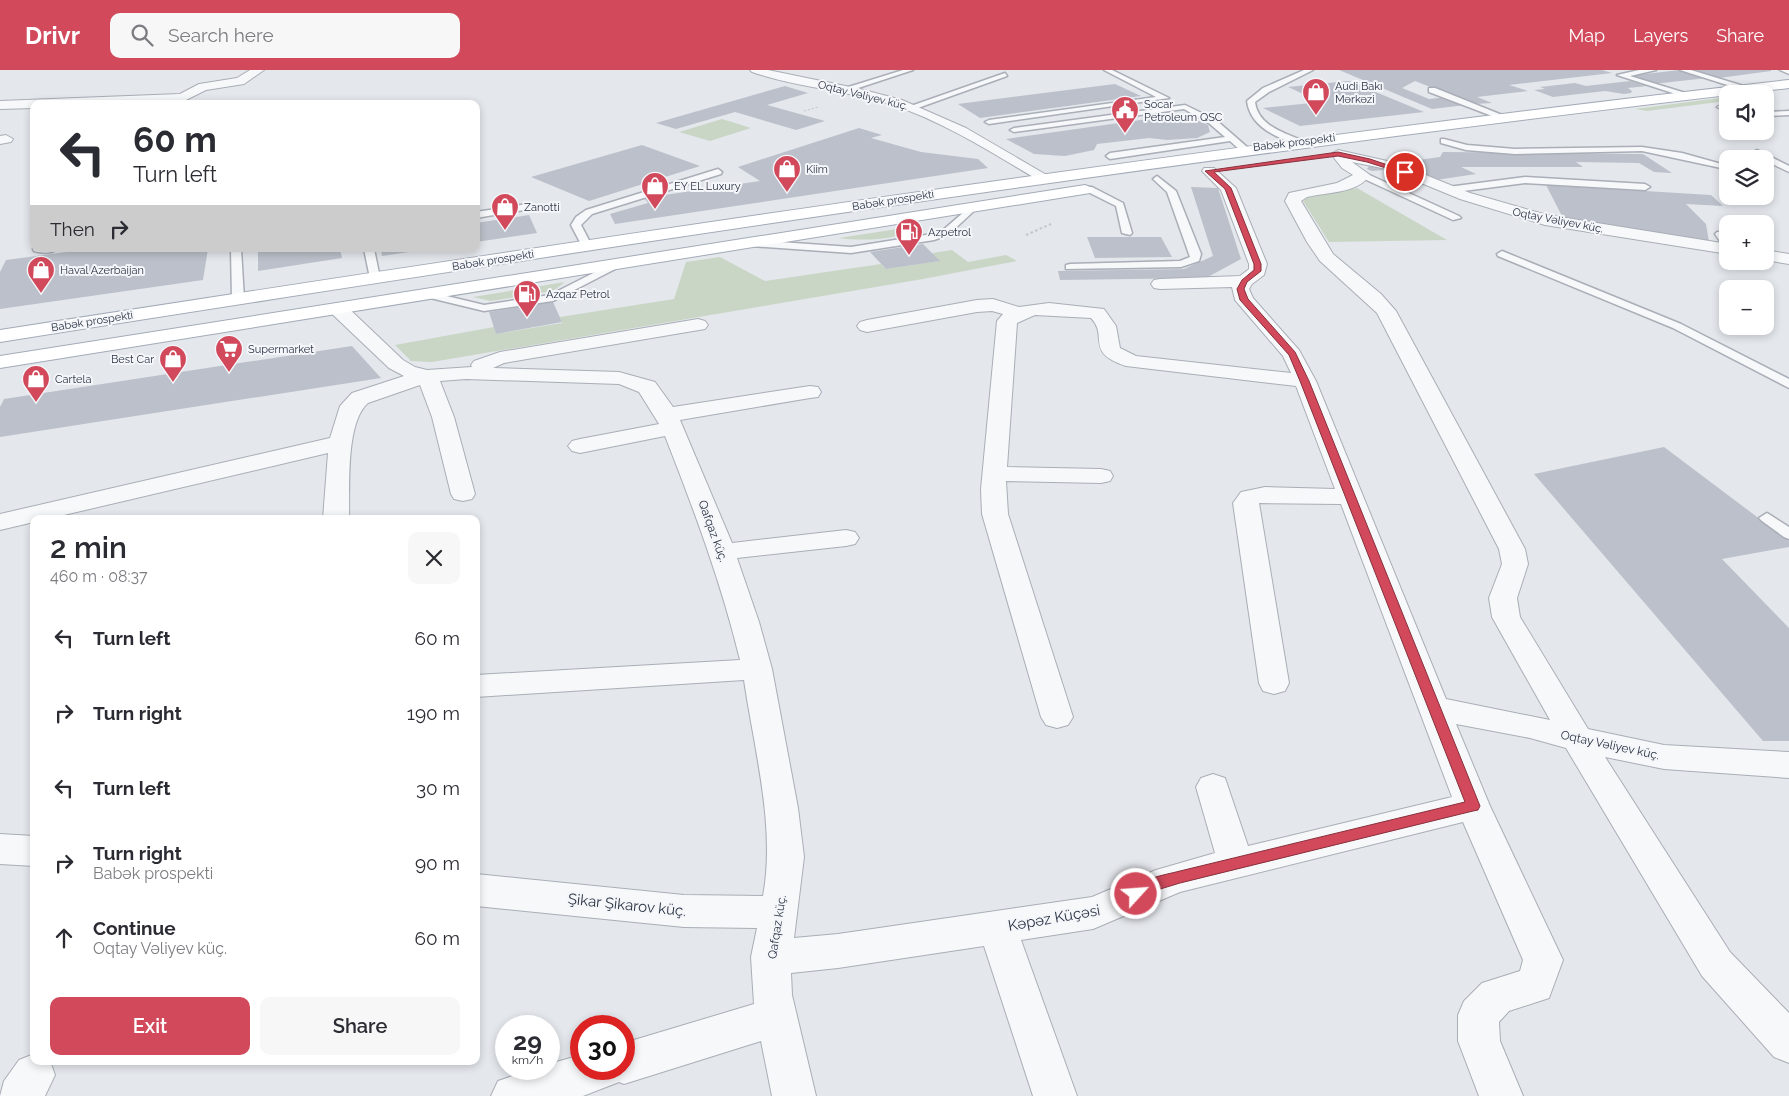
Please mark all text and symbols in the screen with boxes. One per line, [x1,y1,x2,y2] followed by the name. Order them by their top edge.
[110,13,460,58] search box
[25,21,80,50] text: Drivr
[128,21,156,49] icon: search
[168,24,274,46] text: Search here
[1569,25,1605,46] text: Map
[1633,25,1688,46] text: Layers
[1716,25,1764,46] text: Share
[1301,77,1331,116] shop icon: Audi Bakı Mərkəzi
[817,78,909,113] street label: Oqtay Vəliyev küç.
[1335,80,1382,106] place label: Audi Bakı Mərkəzi
[1719,85,1774,335] map controls
[1719,85,1774,140] button: sound
[1110,95,1140,134] public building icon: Socar Petroleum QSC
[1144,98,1223,124] place label: Socar Petroleum QSC
[133,119,217,160] text: 60 m
[50,120,115,185] icon: left
[1252,131,1336,154] street label: Babək prospekti
[1719,150,1774,205] button: layers
[1384,151,1426,193] pin
[772,154,802,193] shop icon: Kiim
[1391,158,1419,186] icon: arrive
[133,161,217,187] text: Turn left
[806,163,828,176] place label: Kiim
[640,171,670,210] shop icon: EY EL Luxury
[674,180,741,193] place label: EY EL Luxury
[851,188,935,213] street label: Babək prospekti
[490,192,520,231] shop icon: Zanotti
[524,201,560,214] place label: Zanotti
[1511,205,1604,236] street label: Oqtay Vəliyev küç.
[105,215,133,243] icon: right
[1719,215,1774,270] button: +
[894,217,924,256] fuel station icon: Azpetrol
[50,218,95,240] text: Then
[928,226,971,239] place label: Azpetrol
[451,248,535,273] street label: Babək prospekti
[26,255,56,294] shop icon: Haval Azerbaijan
[60,264,144,277] place label: Haval Azerbaijan
[512,279,542,318] fuel station icon: Azqaz Petrol
[1719,280,1774,335] button: −
[546,288,610,301] place label: Azqaz Petrol
[50,309,134,334] street label: Babək prospekti
[214,334,244,373] supermarket icon: Supermarket
[248,343,314,356] place label: Supermarket
[158,344,188,383] shop icon: Best Car
[111,353,154,366] place label: Best Car
[21,364,51,403] shop icon: Cartela
[55,373,91,386] place label: Cartela
[695,498,731,564] street label: Qafqaz küç.
[50,530,127,565] text: 2 min
[408,532,460,584] button: close
[50,567,147,586] text: 460 m · 08:37
[50,624,78,652] icon: left
[93,627,170,649] text: Turn left
[415,627,460,649] text: 60 m
[50,699,78,727] icon: right
[93,702,182,724] text: Turn right
[407,702,460,724] text: 190 m
[1559,728,1661,762] street label: Oqtay Vəliyev küç.
[50,774,78,802] icon: left
[93,777,170,799] text: Turn left
[416,777,460,799] text: 30 m
[93,842,182,864] text: Turn right
[50,849,78,877] icon: right
[415,852,460,874] text: 90 m
[93,864,213,883] text: Babək prospekti
[1109,867,1161,919] position arrow
[567,890,687,920] street label: Şikar Şikarov küç.
[765,894,789,960] street label: Qafqaz küç.
[1007,901,1101,935] street label: Kəpəz Küçəsi
[93,917,176,939] text: Continue
[50,924,78,952] icon: ahead
[415,927,460,949] text: 60 m
[93,939,227,958] text: Oqtay Vəliyev küç.
[50,997,250,1055] button: Exit
[260,997,460,1055] button: Share
[570,1015,635,1080] speed limit sign: 30
[513,1026,542,1056] text: 29
[512,1053,543,1067] text: km/h

